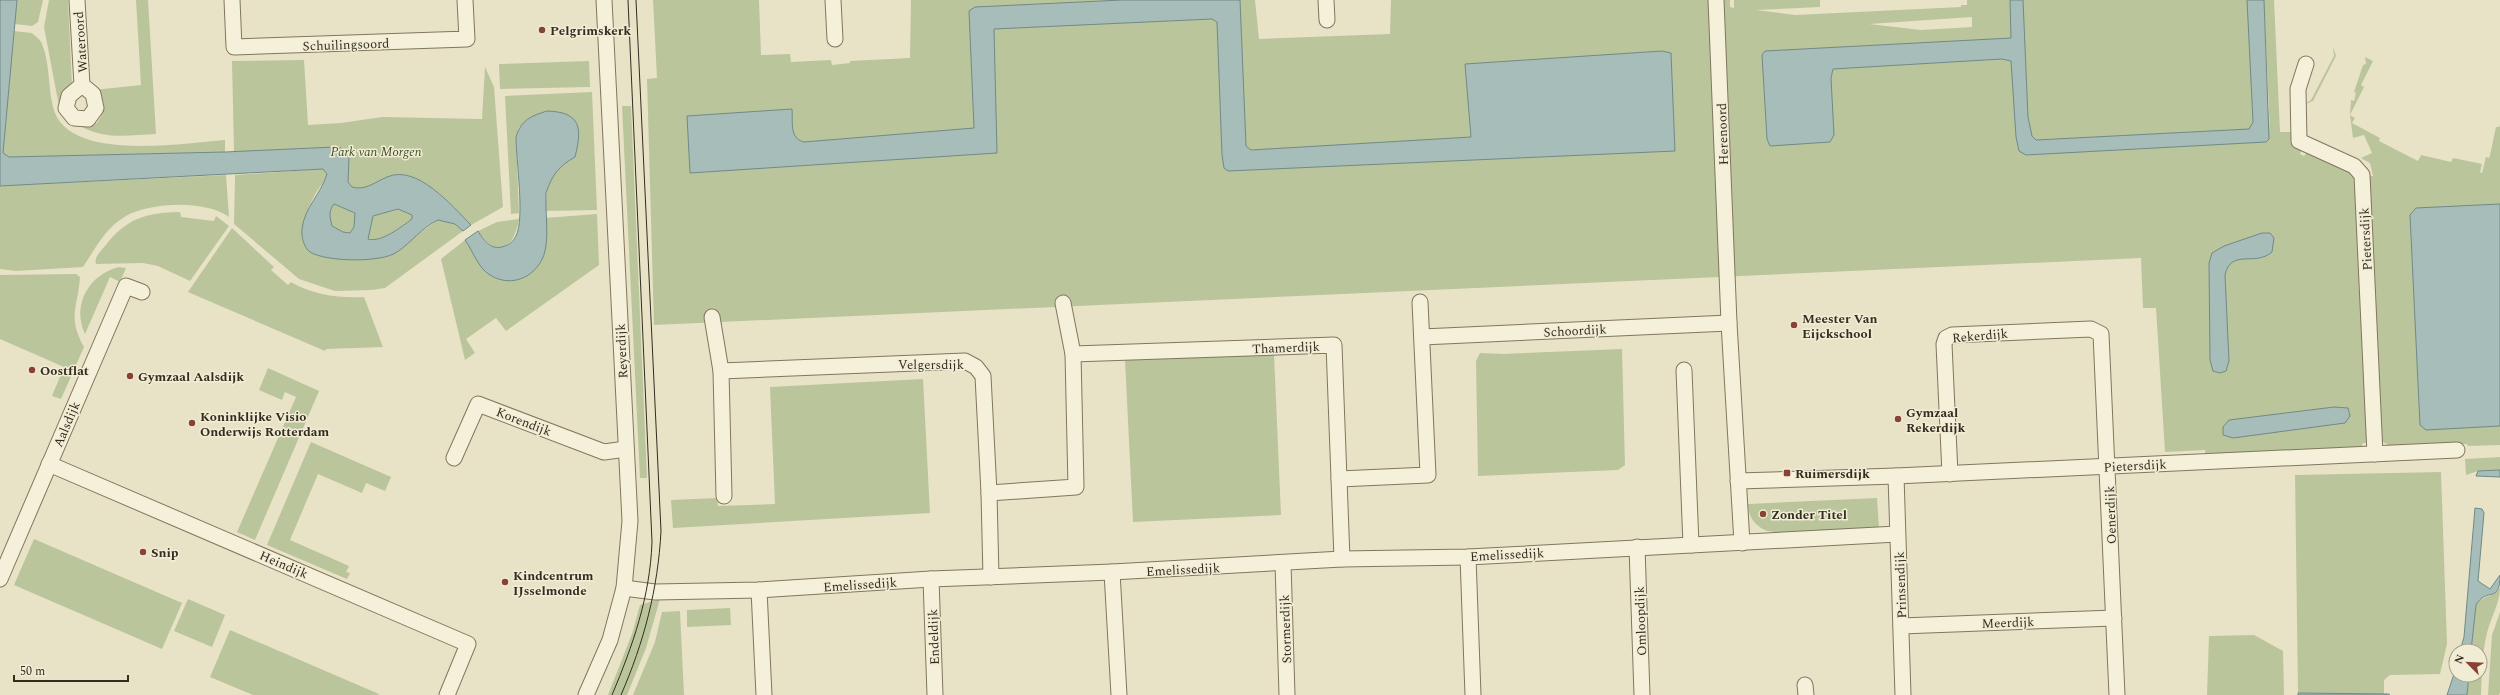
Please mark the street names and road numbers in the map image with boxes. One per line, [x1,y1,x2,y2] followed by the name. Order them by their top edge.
[69,11,93,73] street label: Wateroord
[302,33,390,57] street label: Schuilingsoord
[1712,102,1734,165] street label: Herenoord
[2354,207,2378,271] street label: Pietersdijk
[1543,319,1607,343] street label: Schoordijk
[611,323,633,379] street label: Reyerdijk
[1951,324,2009,348] street label: Rekerdijk
[1252,337,1320,359] street label: Thamerdijk
[898,355,964,375] street label: Velgersdijk
[48,398,86,450] street label: Aalsdijk
[493,402,554,442] street label: Korendijk
[2103,454,2167,478] street label: Pietersdijk
[2100,485,2122,545] street label: Oenerdijk
[1470,543,1544,567] street label: Emelissedijk
[256,546,311,584] street label: Heindijk
[1890,551,1912,619] street label: Prinsendijk
[1146,558,1220,582] street label: Emelissedijk
[823,572,898,598] street label: Emelissedijk
[1630,586,1652,656] street label: Omloopdijk
[1275,594,1297,664] street label: Stormerdijk
[923,609,945,665] street label: Endeldijk
[1981,612,2035,634] street label: Meerdijk

